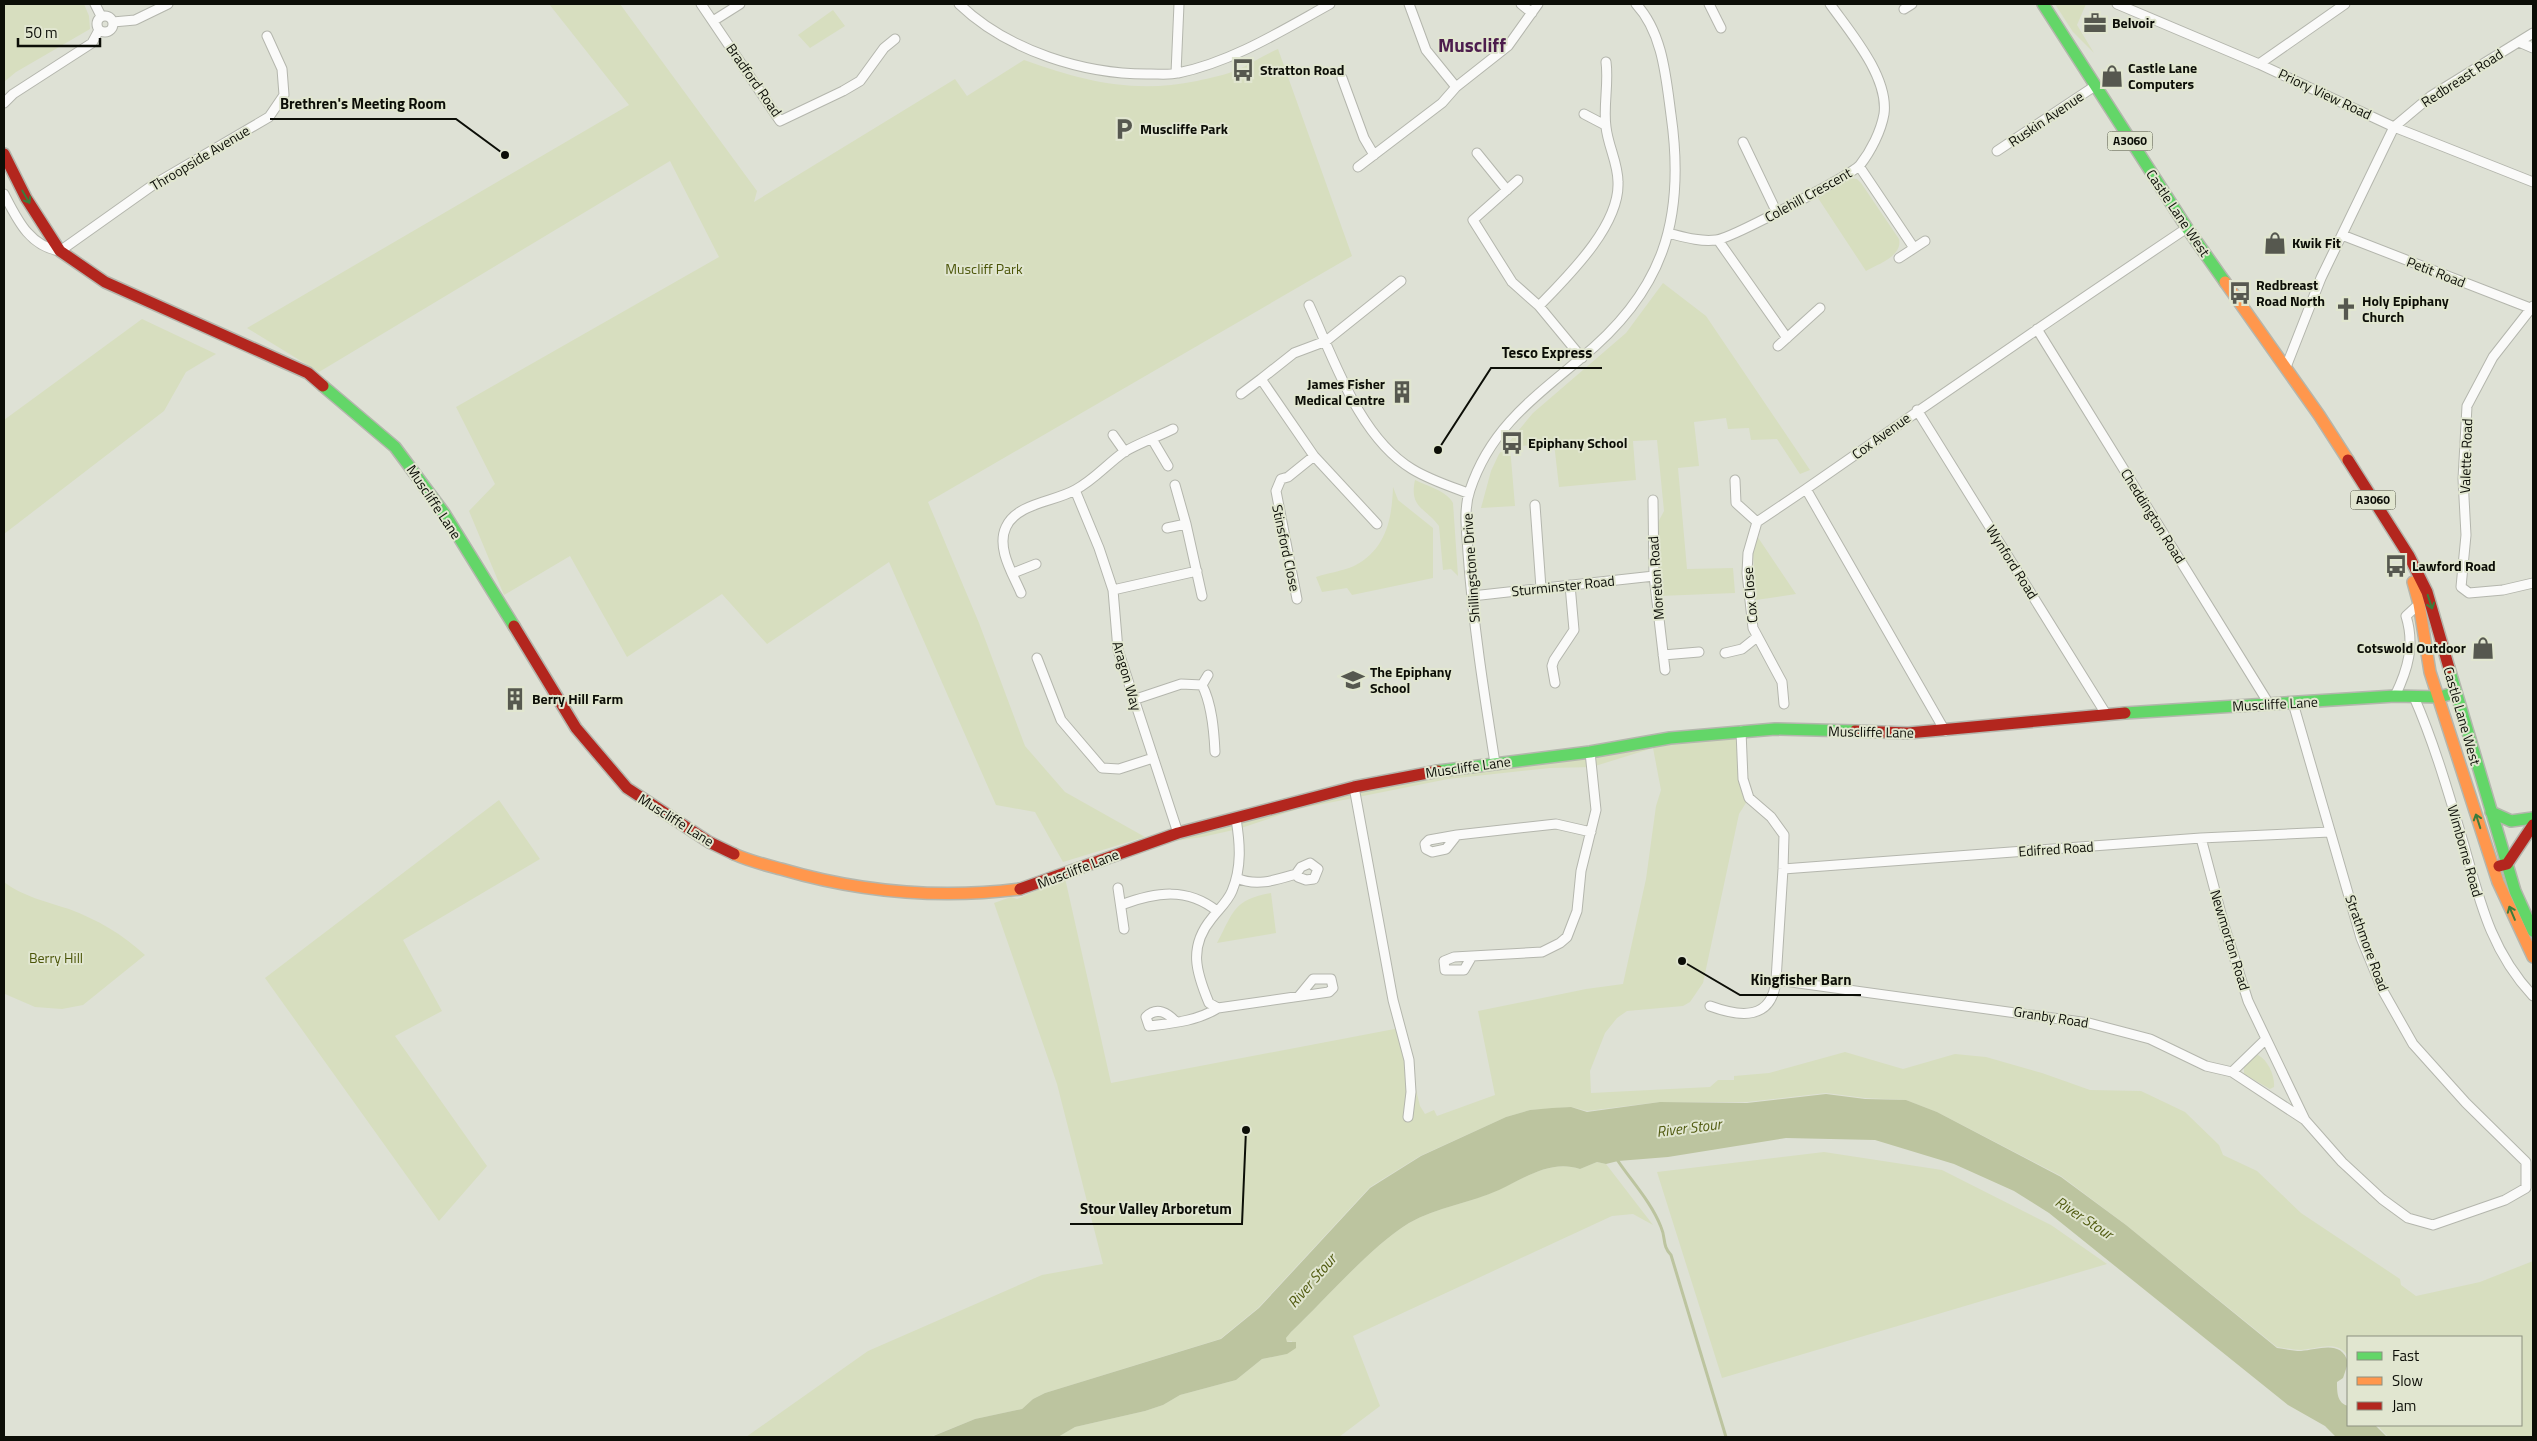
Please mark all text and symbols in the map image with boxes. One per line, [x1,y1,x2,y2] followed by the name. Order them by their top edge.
[2082,10,2108,36] office icon: Belvoir
[2112,12,2155,33] place label: Belvoir
[18,15,100,47] scale bar
[25,21,58,44] text: 50 m
[1438,30,1506,59] district label: Muscliff
[721,39,787,121] street label: Bradford Road
[2417,43,2507,112] street label: Redbreast Road
[1230,57,1256,83] bus stop icon: Stratton Road
[2128,57,2197,94] place label: Castle Lane Computers
[1260,59,1344,80] place label: Stratton Road
[2099,63,2125,89] shop icon: Castle Lane Computers
[2275,63,2375,124] street label: Priory View Road
[2004,86,2088,152] street label: Ruskin Avenue
[270,89,456,119] callout: Brethren's Meeting Room
[280,92,446,115] text: Brethren's Meeting Room
[1111,116,1137,142] parking icon: Muscliffe Park
[1140,118,1229,139] place label: Muscliffe Park
[146,120,253,196] street label: Throopside Avenue
[2108,132,2152,150] road number: A3060
[1760,162,1855,227] street label: Colehill Crescent
[2141,165,2216,261] street label: Castle Lane West
[21,190,31,205] one-way arrow
[2262,230,2288,256] shop icon: Kwik Fit
[2292,232,2341,253] place label: Kwik Fit
[2404,251,2469,292] street label: Petit Road
[945,258,1023,279] park label: Muscliff Park
[2256,274,2325,311] place label: Redbreast Road North
[2227,280,2253,306] bus stop icon: Redbreast Road North
[2362,290,2449,327] place label: Holy Epiphany Church
[2333,296,2359,322] church icon: Holy Epiphany Church
[1491,338,1602,368] callout: Tesco Express
[1502,341,1592,364] text: Tesco Express
[1295,373,1385,410] place label: James Fisher Medical Centre
[1389,379,1415,405] building icon: James Fisher Medical Centre
[1847,407,1914,464] street label: Cox Avenue
[2454,418,2477,494] street label: Valette Road
[1499,430,1525,456] bus stop icon: Epiphany School
[1528,432,1628,453] place label: Epiphany School
[402,460,467,543] street label: Muscliffe Lane
[2116,464,2191,567] street label: Cheddington Road
[2350,490,2396,510] road number: A3060
[1267,503,1306,593] street label: Stinsford Close
[1456,513,1485,623] street label: Shillingstone Drive
[1981,521,2044,603] street label: Wynford Road
[1642,535,1669,621] street label: Moreton Road
[2383,553,2409,579] bus stop icon: Lawford Road
[2412,555,2496,576] place label: Lawford Road
[1737,566,1762,624] street label: Cox Close
[1510,570,1616,601] street label: Sturminster Road
[2426,594,2435,610] one-way arrow
[2470,635,2496,661] shop icon: Cotswold Outdoor
[2357,637,2466,658] place label: Cotswold Outdoor
[1108,639,1147,713] street label: Aragon Way
[1370,661,1452,698] place label: The Epiphany School
[2438,664,2487,768] street label: Castle Lane West
[1340,667,1366,693] school or university icon: The Epiphany School
[502,686,528,712] building icon: Berry Hill Farm
[532,688,623,709] place label: Berry Hill Farm
[2232,691,2318,716] street label: Muscliffe Lane
[1828,720,1914,743] street label: Muscliffe Lane
[1424,750,1512,783] street label: Muscliffe Lane
[634,788,718,851] street label: Muscliffe Lane
[2442,802,2489,899] street label: Wimborne Road
[2473,814,2482,830] one-way arrow
[2018,835,2094,862] street label: Edifred Road
[1034,843,1122,894] street label: Muscliffe Lane
[2205,887,2256,993] street label: Newmorton Road
[2340,892,2395,994] street label: Strathmore Road
[2507,906,2516,921] one-way arrow
[29,947,83,968] park label: Berry Hill
[1740,965,1861,995] callout: Kingfisher Barn
[1751,968,1851,991] text: Kingfisher Barn
[2012,1000,2090,1033] street label: Granby Road
[1655,1112,1725,1143] water label: River Stour
[2051,1190,2120,1246] water label: River Stour
[1070,1194,1242,1224] callout: Stour Valley Arboretum
[1080,1197,1232,1220] text: Stour Valley Arboretum
[1282,1247,1343,1313] water label: River Stour
[2347,1336,2522,1426] legend
[2392,1344,2420,1367] text: Fast
[2392,1369,2423,1392] text: Slow
[2392,1394,2416,1417] text: Jam

